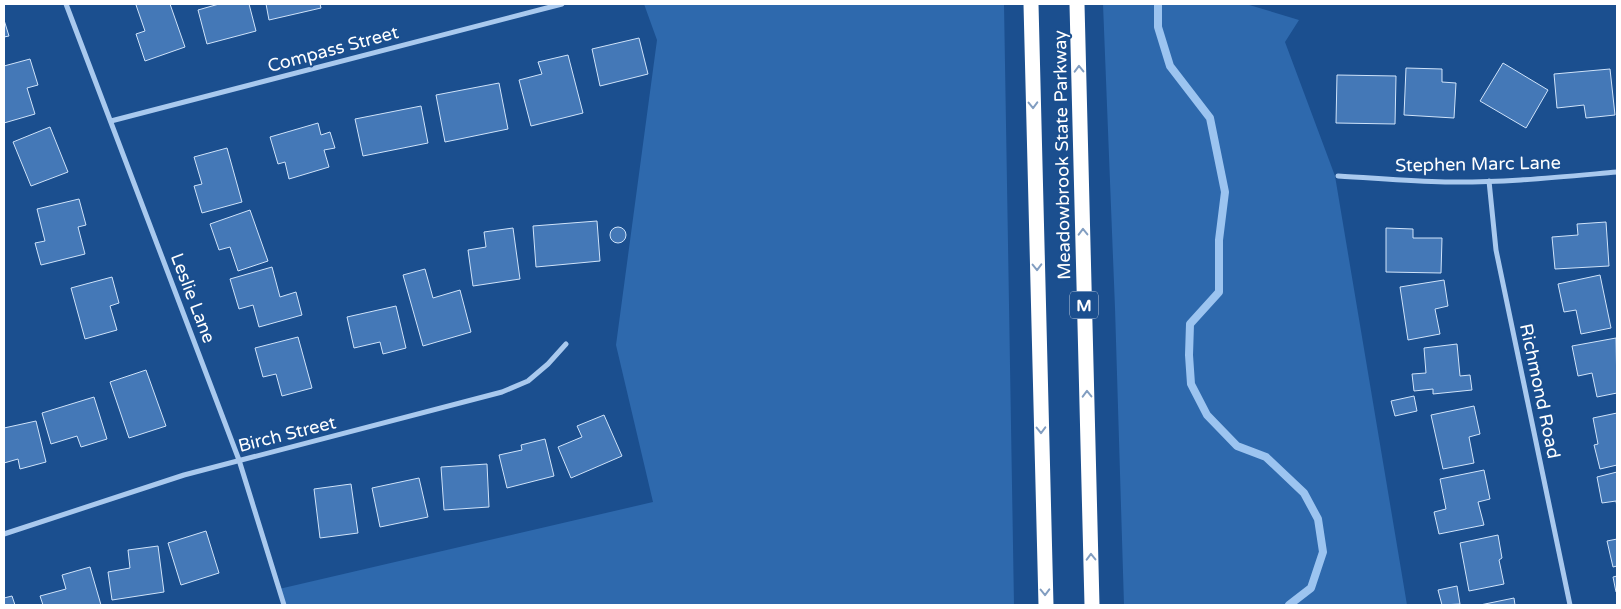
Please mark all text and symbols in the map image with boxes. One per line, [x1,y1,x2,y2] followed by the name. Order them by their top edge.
[265,21,401,77] street label: Compass Street
[1049,30,1075,280] street label: Meadowbrook State Parkway
[1073,65,1084,73] one-way arrow
[1028,101,1039,109] one-way arrow
[1395,152,1561,176] street label: Stephen Marc Lane
[1077,227,1088,235] one-way arrow
[166,250,220,346] street label: Leslie Lane
[1032,264,1043,272] one-way arrow
[1070,292,1098,318] road number: M
[1515,321,1565,461] street label: Richmond Road
[1081,390,1092,398] one-way arrow
[236,411,338,457] street label: Birch Street
[1036,426,1047,434] one-way arrow
[1086,552,1096,560] one-way arrow
[1040,589,1051,597] one-way arrow

